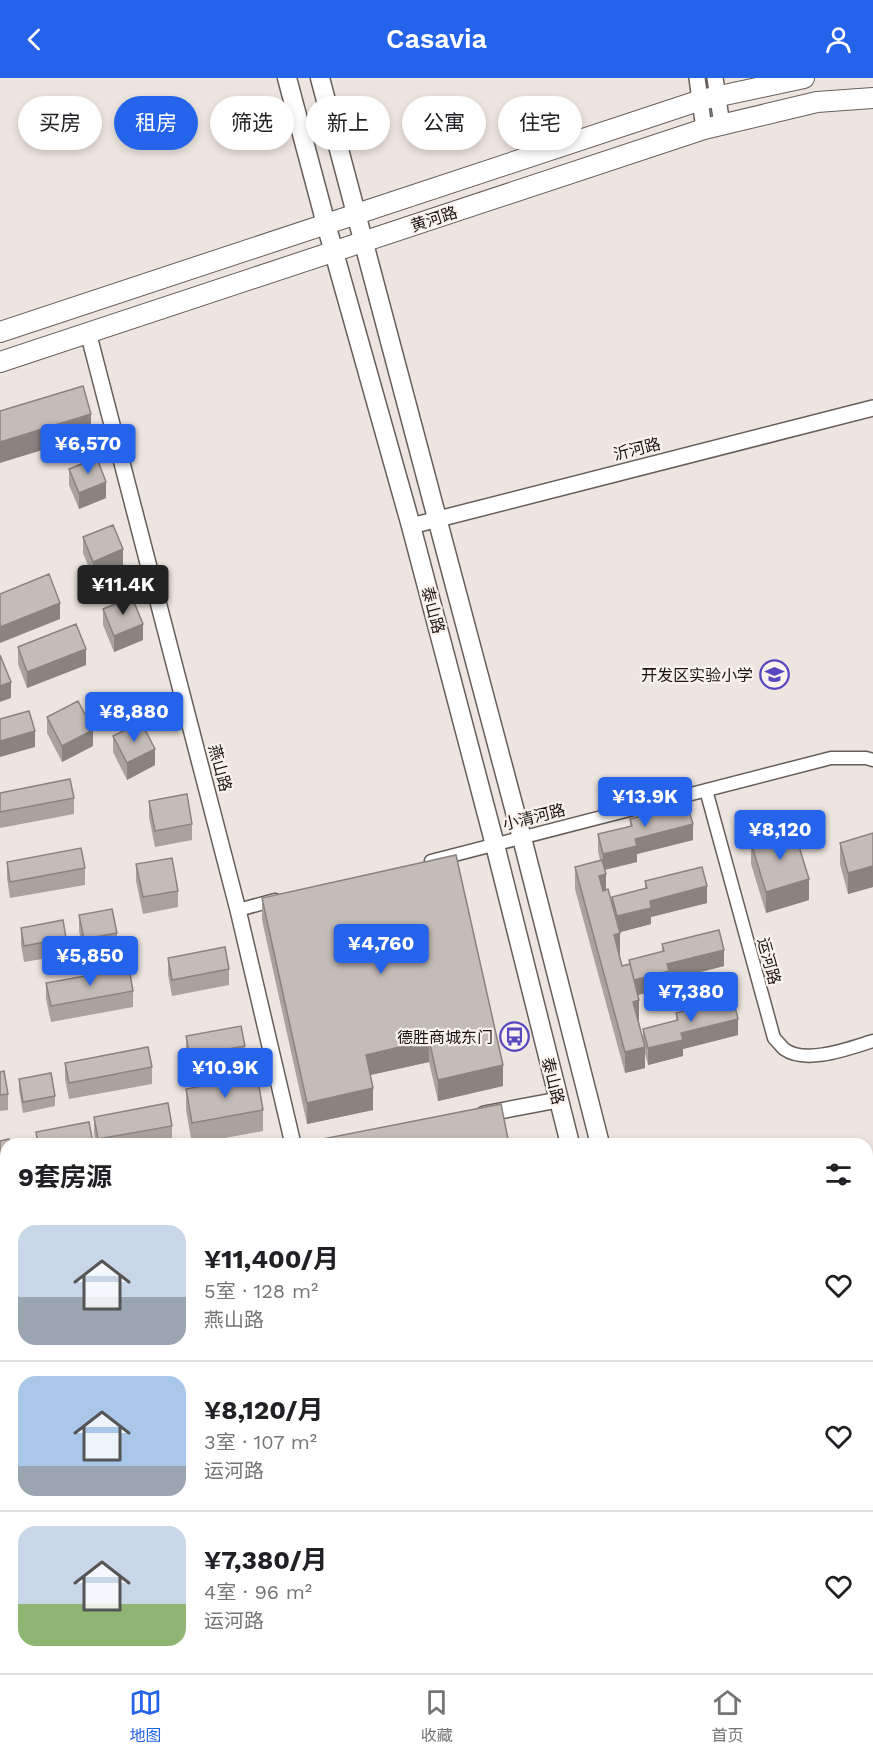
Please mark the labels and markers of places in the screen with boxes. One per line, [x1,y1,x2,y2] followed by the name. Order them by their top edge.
[39,424,137,475] pin: ¥6,570
[74,565,172,616] pin: ¥11.4K
[758,659,790,691] school or university icon: 开发区实验小学
[641,666,753,685] place label: 开发区实验小学
[85,692,183,743] pin: ¥8,880
[596,777,694,828] pin: ¥13.9K
[731,810,829,861] pin: ¥8,120
[332,924,430,975] pin: ¥4,760
[41,936,139,987] pin: ¥5,850
[642,972,740,1023] pin: ¥7,380
[498,1021,530,1053] bus stop icon: 德胜商城东门
[397,1028,493,1047] place label: 德胜商城东门
[176,1048,274,1099] pin: ¥10.9K

